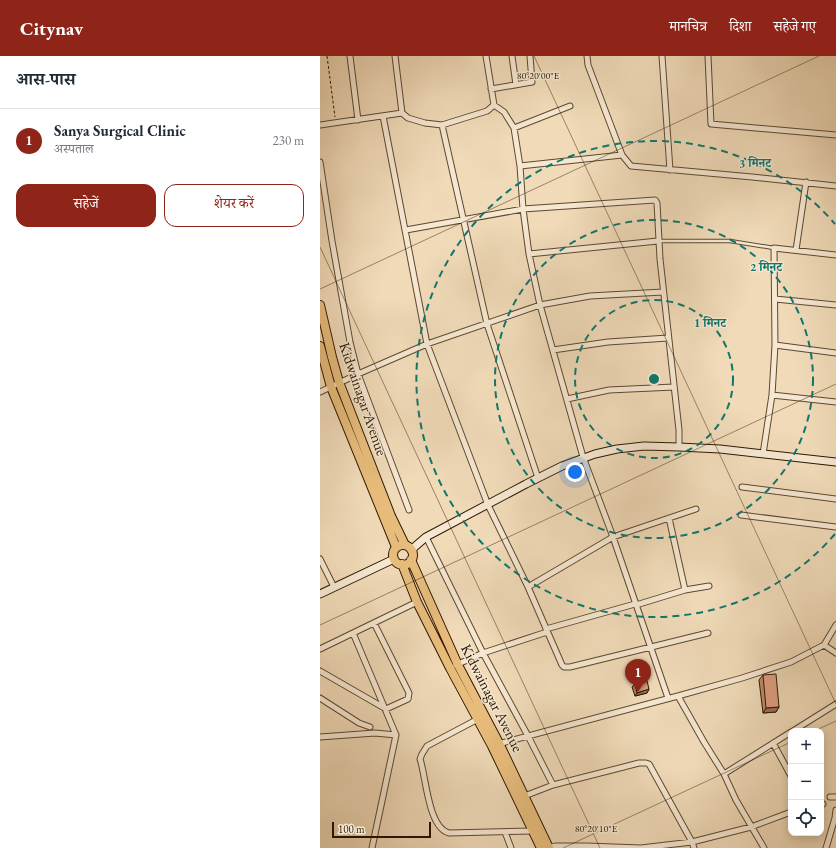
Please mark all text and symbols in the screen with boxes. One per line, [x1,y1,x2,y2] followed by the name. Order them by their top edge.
[20,16,83,41] text: Citynav
[669,17,707,35] text: मानचित्र
[729,17,751,35] text: दिशा
[773,17,816,35] text: सहेजे गए
[16,68,75,90] text: आस-पास
[517,69,560,82] text: 80°20'00"E
[54,121,186,140] text: Sanya Surgical Clinic
[26,132,32,149] text: 1
[273,132,304,149] text: 230 m
[54,140,94,157] text: अस्पताल
[739,155,772,171] text: 3 मिनट
[16,184,156,227] button: सहेजें
[164,184,304,227] button: शेयर करें
[750,259,783,275] text: 2 मिनट
[694,315,727,331] text: 1 मिनट
[335,340,392,458] street label: Kidwainagar Avenue
[647,372,661,386] centre of rings
[565,462,585,482] your location
[457,641,528,755] street label: Kidwainagar Avenue
[625,659,651,692] pin: 1
[788,728,824,836] map controls
[788,728,824,764] button: +
[788,764,824,800] button: −
[788,800,824,836] button: locate
[332,820,431,839] scale bar
[338,822,365,836] text: 100 m
[575,822,618,835] text: 80°20'10"E

